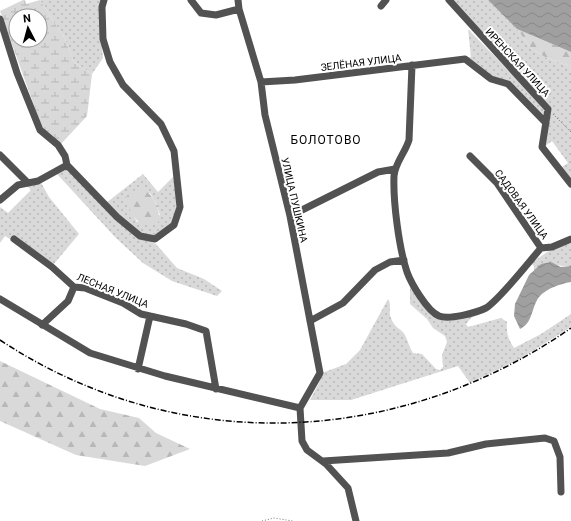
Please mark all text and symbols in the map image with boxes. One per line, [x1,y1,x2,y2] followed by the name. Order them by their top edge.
[8,8,48,48] north arrow
[22,12,32,25] text: N
[483,26,552,99] street label: ИРЕНСКАЯ УЛИЦА
[320,51,402,73] street label: ЗЕЛЁНАЯ УЛИЦА
[290,133,362,147] district label: БОЛОТОВО
[279,157,310,244] street label: УЛИЦА ПУШКИНА
[493,167,551,242] street label: САДОВАЯ УЛИЦА
[76,271,151,310] street label: ЛЕСНАЯ УЛИЦА

